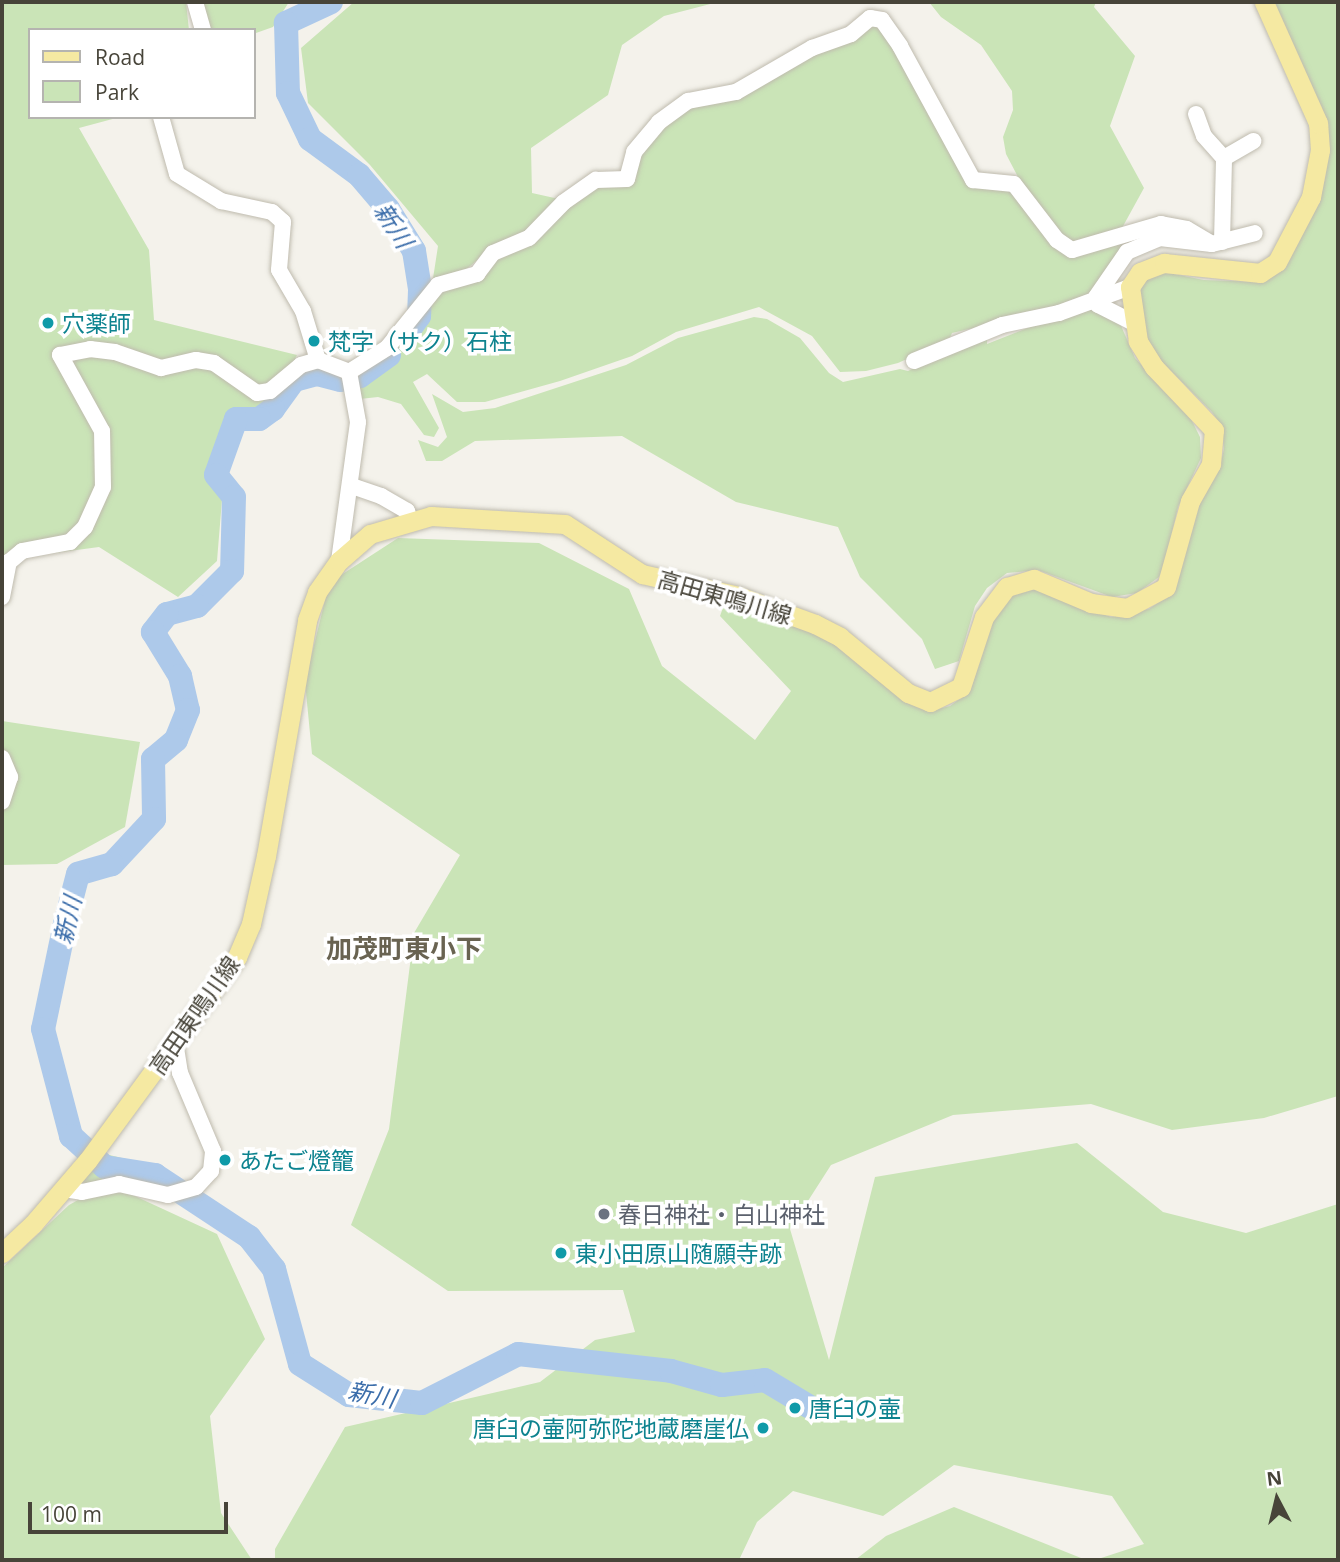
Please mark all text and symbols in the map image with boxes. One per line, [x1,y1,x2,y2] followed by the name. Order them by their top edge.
[28,28,256,119] legend
[95,43,145,71] text: Road
[95,78,139,106] text: Park
[369,197,419,253] water label: 新川
[62,309,131,337] place label: 穴薬師
[40,315,56,331] marker: 穴薬師
[328,327,512,355] place label: 梵字（サク）石柱
[306,333,322,349] marker: 梵字（サク）石柱
[655,565,795,629] street label: 高田東鳴川線
[48,893,86,947] water label: 新川
[326,933,482,965] district label: 加茂町東小下
[143,951,245,1079] street label: 高田東鳴川線
[239,1146,354,1174] place label: あたご燈籠
[217,1152,233,1168] marker: あたご燈籠
[618,1200,825,1228] place label: 春日神社・白山神社
[596,1206,612,1222] marker: 春日神社・白山神社
[575,1239,782,1267] place label: 東小田原山随願寺跡
[553,1245,569,1261] marker: 東小田原山随願寺跡
[346,1375,398,1413] water label: 新川
[809,1394,901,1422] place label: 唐臼の壷
[787,1400,803,1416] marker: 唐臼の壷
[473,1414,749,1442] place label: 唐臼の壷阿弥陀地蔵磨崖仏
[755,1420,771,1436] marker: 唐臼の壷阿弥陀地蔵磨崖仏
[1242,1464,1312,1534] north arrow
[1265,1464,1284,1492] text: N
[32,1488,231,1532] scale bar
[41,1500,102,1528] text: 100 m

